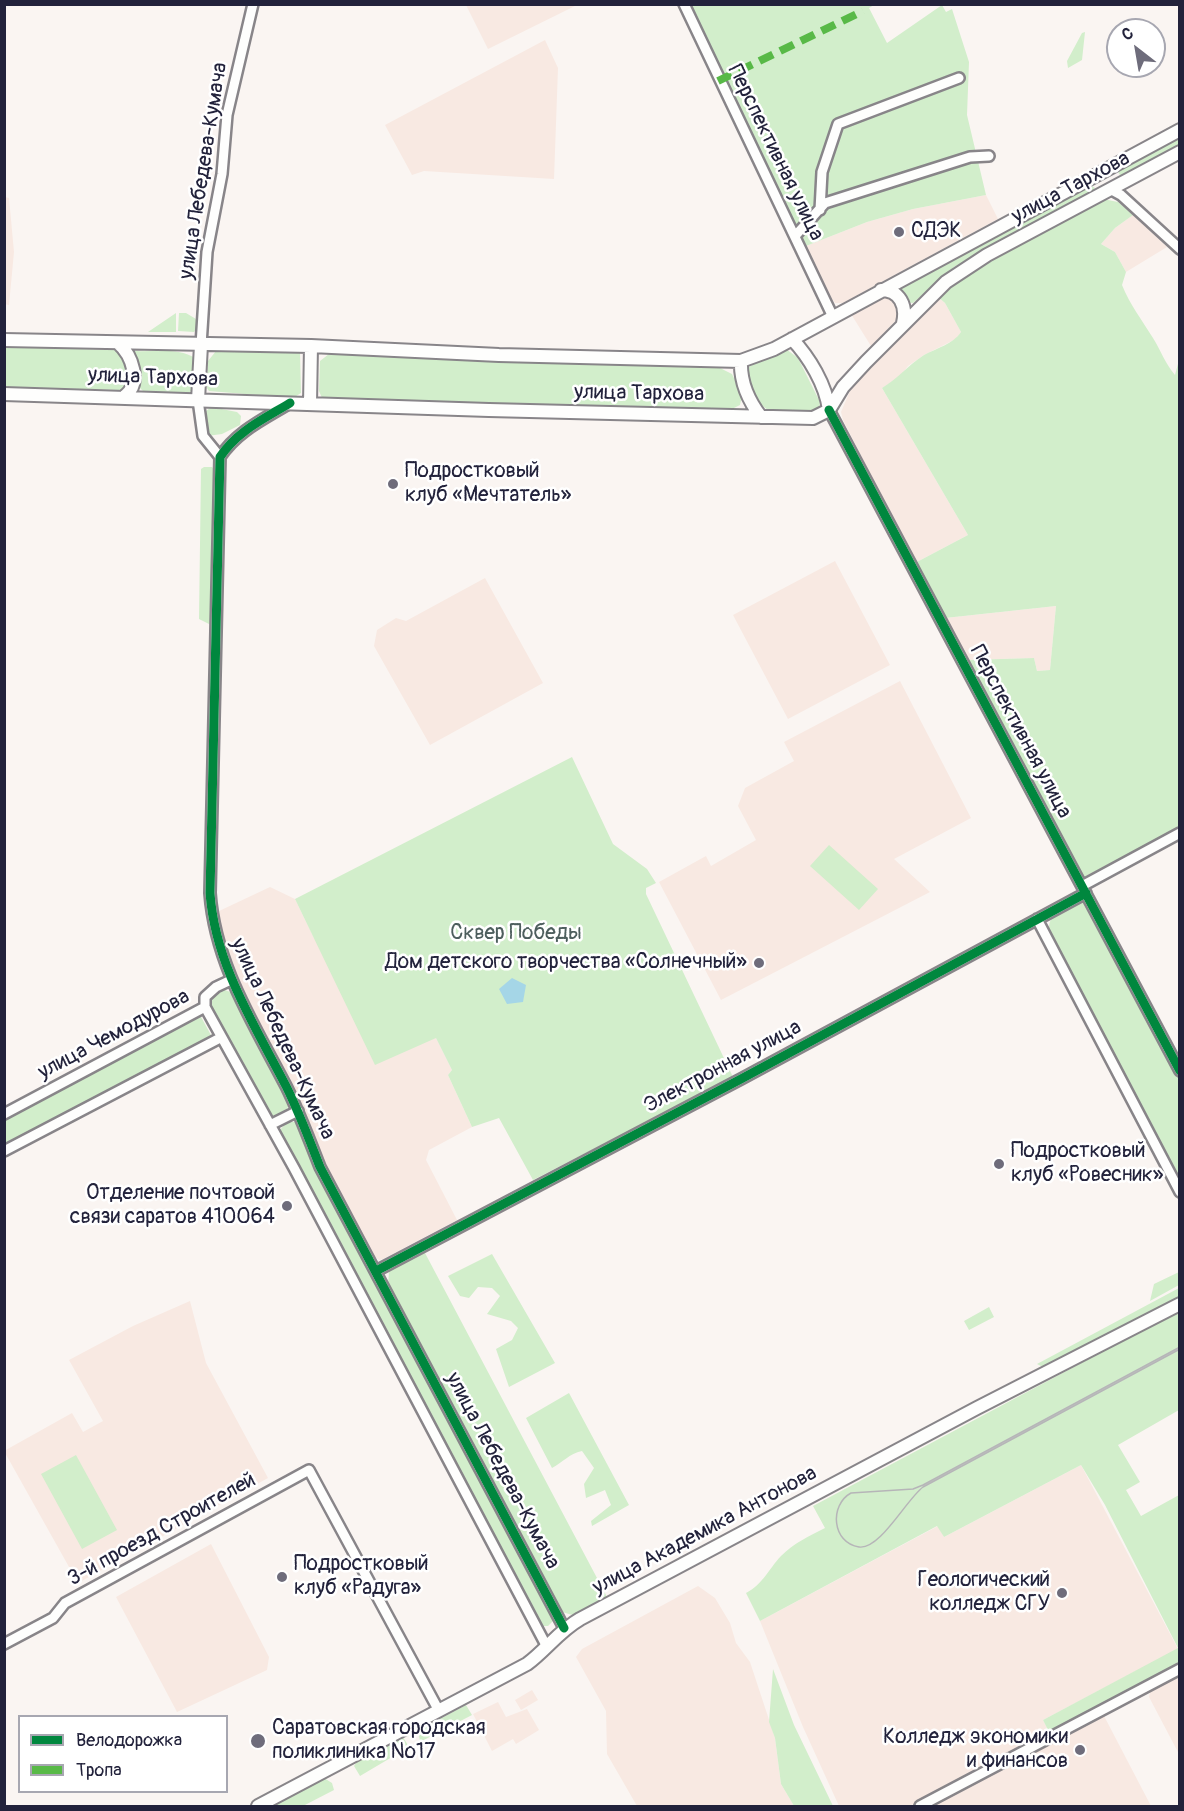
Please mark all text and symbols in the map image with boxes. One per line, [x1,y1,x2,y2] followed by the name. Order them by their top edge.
[1106,18,1166,78] north arrow
[1118,23,1137,45] text: С
[174,61,234,281] street label: улица Лебедева-Кумача
[721,61,829,245] street label: Перспективная улица
[1008,146,1134,230] street label: улица Тархова
[911,219,961,245] place label: СДЭК
[892,225,906,239] marker: СДЭК
[88,363,218,393] street label: улица Тархова
[574,380,704,408] street label: улица Тархова
[405,459,571,509] place label: Подростковый клуб «Мечтатель»
[386,477,400,491] marker: Подростковый клуб «Мечтатель»
[964,641,1076,823] street label: Перспективная улица
[450,921,582,947] park label: Сквер Победы
[224,934,340,1144] street label: улица Лебедева-Кумача
[385,950,747,976] place label: Дом детского творчества «Солнечный»
[752,956,766,970] marker: Дом детского творчества «Солнечный»
[34,984,194,1086] street label: улица Чемодурова
[640,1015,806,1119] street label: Электронная улица
[1011,1139,1163,1189] place label: Подростковый клуб «Ровесник»
[992,1157,1006,1171] marker: Подростковый клуб «Ровесник»
[70,1181,275,1231] place label: Отделение почтовой связи саратов 410064
[280,1199,294,1213] marker: Отделение почтовой связи саратов 410064
[439,1368,565,1574] street label: улица Лебедева-Кумача
[589,1461,821,1601] street label: улица Академика Антонова
[64,1468,260,1592] street label: 3-й проезд Строителей
[294,1552,428,1602] place label: Подростковый клуб «Радуга»
[918,1568,1050,1618] place label: Геологический колледж СГУ
[275,1570,289,1584] marker: Подростковый клуб «Радуга»
[1055,1586,1069,1600] marker: Геологический колледж СГУ
[18,1715,228,1793] legend
[272,1716,486,1766] place label: Саратовская городская поликлиника №17
[883,1725,1068,1775] place label: Колледж экономики и финансов
[76,1729,182,1752] text: Велодорожка
[249,1732,267,1750] marker: Саратовская городская поликлиника №17
[1073,1743,1087,1757] marker: Колледж экономики и финансов
[76,1759,122,1782] text: Тропа

